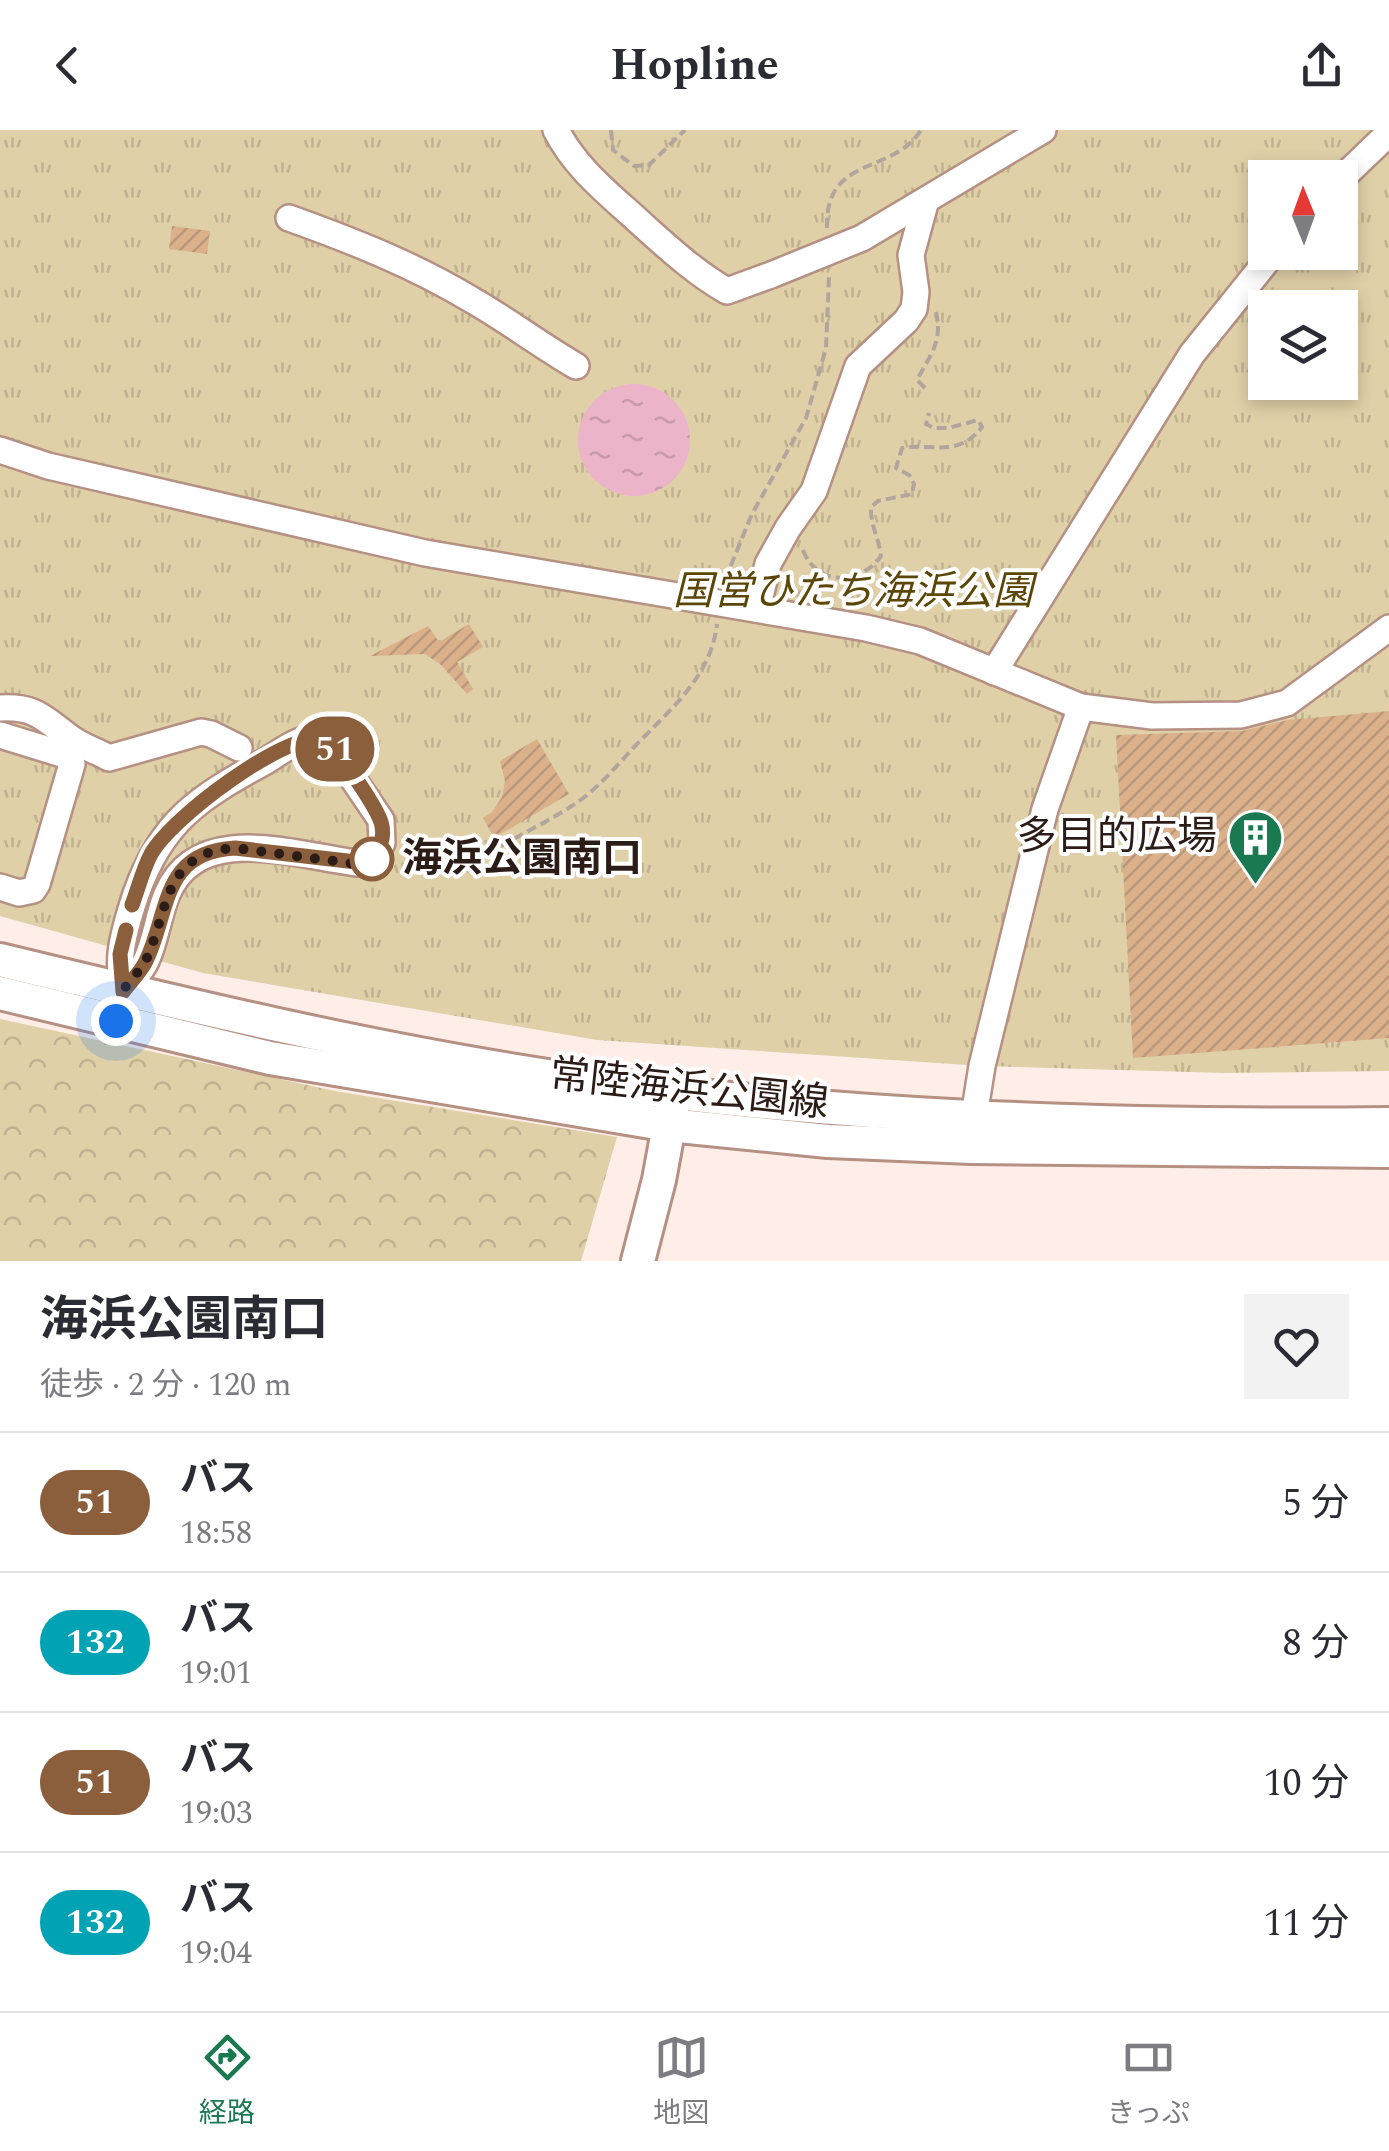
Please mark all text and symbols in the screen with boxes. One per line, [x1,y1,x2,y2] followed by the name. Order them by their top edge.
[610,31,779,100] text: Hopline
[40,38,95,93] icon: back
[1294,38,1349,93] icon: share
[1248,160,1358,270] north arrow
[1248,160,1358,400] map controls
[1248,290,1358,400] button: layers
[673,562,1038,623] park label: 国営ひたち海浜公園
[290,716,380,782] line badge: 51
[315,723,355,776] text: 51
[1017,807,1217,868] place label: 多目的広場
[1226,807,1286,886] building icon: 多目的広場
[402,829,642,890] place label: 海浜公園南口
[351,838,393,880] marker: 海浜公園南口
[91,996,141,1046] your location
[547,1045,831,1135] street label: 常陸海浜公園線
[40,1284,328,1357] text: 海浜公園南口
[1244,1294,1349,1399] button: heart
[40,1361,292,1410] text: 徒歩 · 2 分 · 120 m
[180,1451,256,1509] text: バス
[1282,1475,1349,1533] text: 5 分
[75,1476,115,1529] text: 51
[180,1509,252,1558] text: 18:58
[180,1591,256,1649] text: バス
[1282,1615,1349,1673] text: 8 分
[66,1616,124,1669] text: 132
[180,1649,252,1698] text: 19:01
[180,1731,256,1789] text: バス
[1263,1755,1349,1813] text: 10 分
[75,1756,115,1809] text: 51
[180,1789,252,1838] text: 19:03
[180,1871,256,1929] text: バス
[1263,1895,1349,1953] text: 11 分
[66,1896,124,1949] text: 132
[180,1929,252,1978] text: 19:04
[199,2030,255,2135] tab: 経路
[653,2030,709,2135] tab: 地図
[1107,2030,1190,2135] tab: きっぷ

